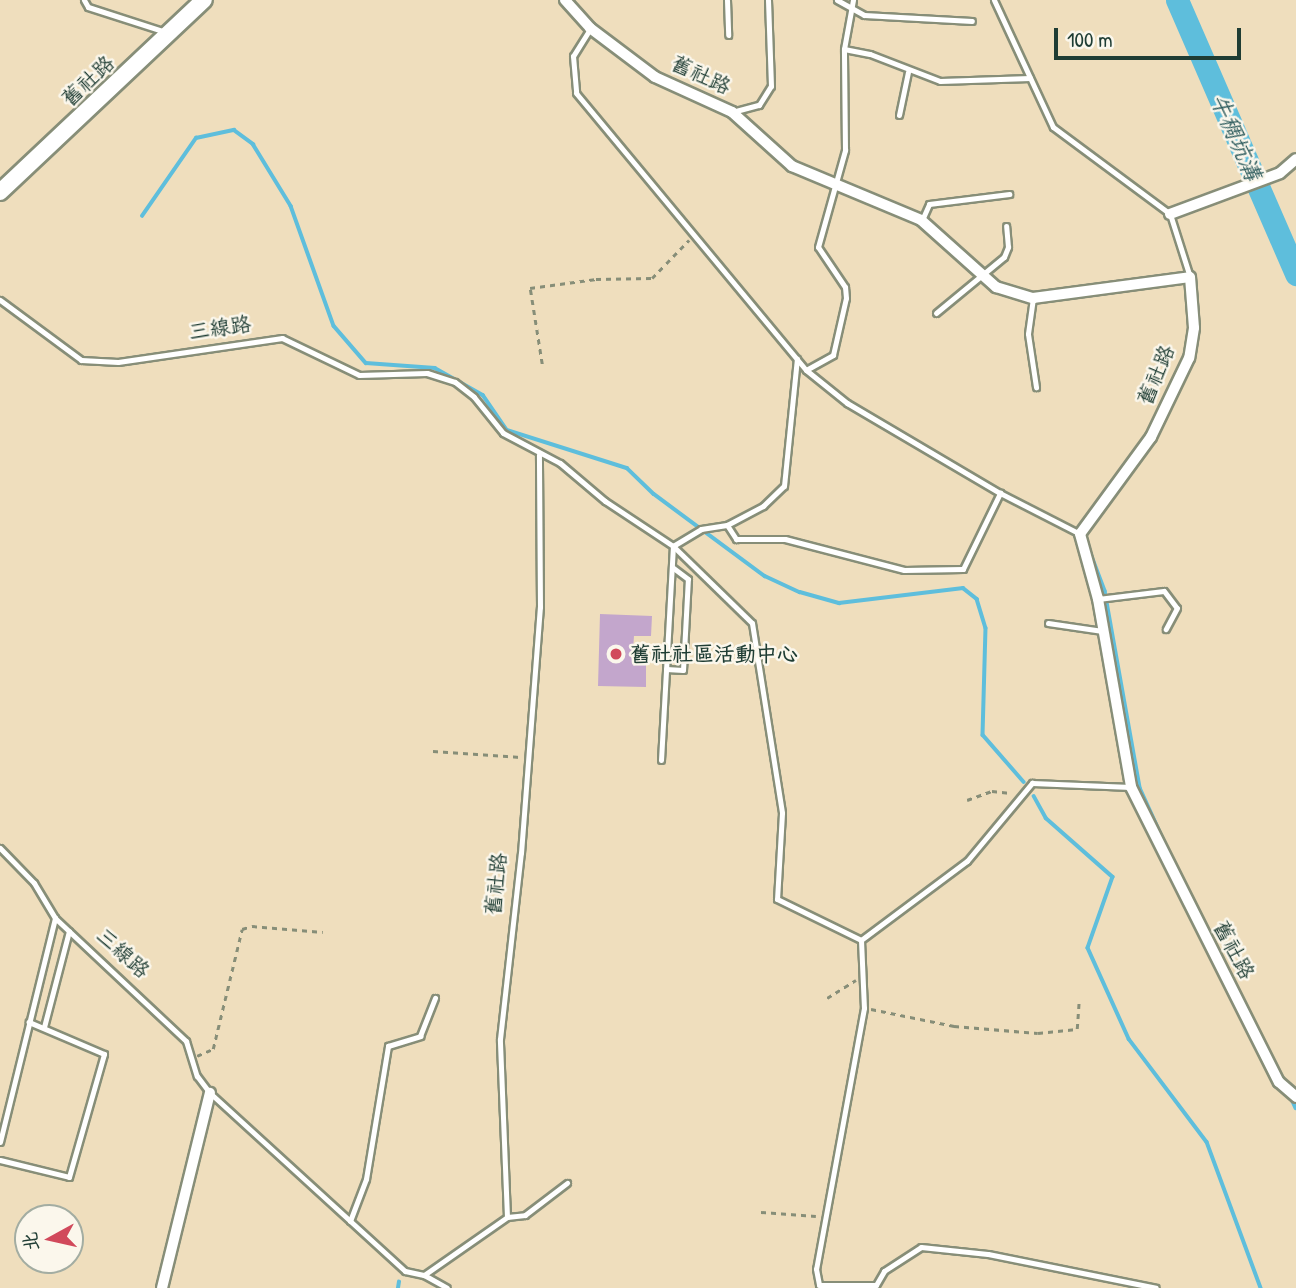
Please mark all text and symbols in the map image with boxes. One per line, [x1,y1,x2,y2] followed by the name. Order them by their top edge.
[1058,14,1245,58] scale bar
[1067,25,1113,54] text: 100 m
[56,50,120,112] street label: 舊社路
[667,50,735,100] street label: 舊社路
[1205,89,1267,185] water label: 牛稠坑溝
[187,311,253,345] street label: 三線路
[1132,341,1180,409] street label: 舊社路
[630,641,798,667] place label: 舊社社區活動中心
[608,646,624,662] marker: 舊社社區活動中心
[480,851,512,917] street label: 舊社路
[1208,916,1260,984] street label: 舊社路
[91,923,155,983] street label: 三線路
[14,1204,84,1274] north arrow
[16,1230,44,1253] text: 北

